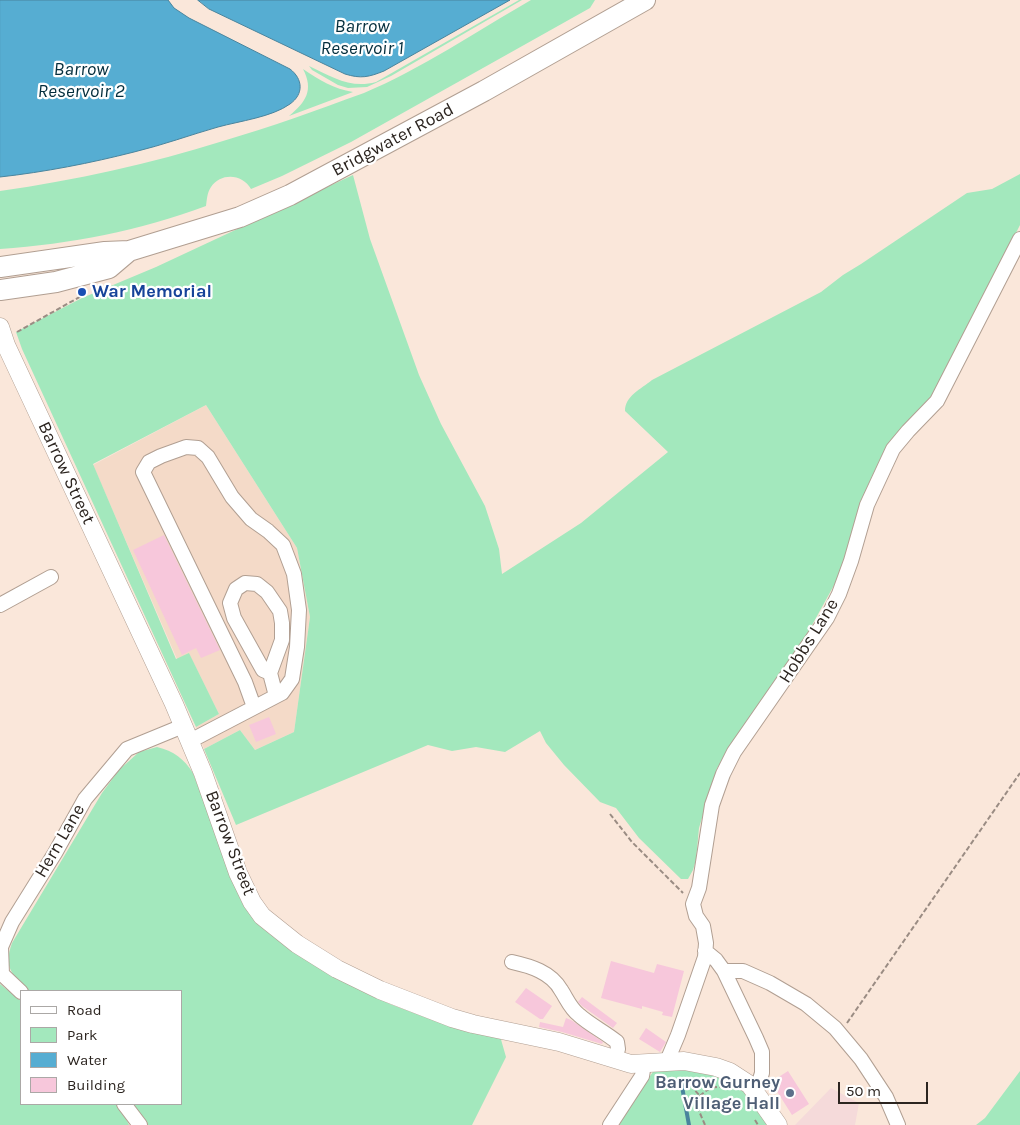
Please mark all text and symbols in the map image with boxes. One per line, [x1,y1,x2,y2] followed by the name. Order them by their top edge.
[321,16,403,60] water label: Barrow Reservoir 1
[37,59,125,103] water label: Barrow Reservoir 2
[328,99,458,181] street label: Bridgwater Road
[92,281,212,303] place label: War Memorial
[76,286,88,298] marker: War Memorial
[33,418,99,528] street label: Barrow Street
[775,595,843,687] street label: Hobbs Lane
[200,787,260,899] street label: Barrow Street
[30,800,90,882] street label: Hern Lane
[20,990,182,1105] legend
[67,1001,102,1019] text: Road
[67,1026,97,1044] text: Park
[67,1051,107,1069] text: Water
[655,1072,780,1114] place label: Barrow Gurney Village Hall
[840,1072,930,1104] scale bar
[67,1076,125,1094] text: Building
[846,1082,881,1100] text: 50 m
[784,1087,796,1099] marker: Barrow Gurney Village Hall

